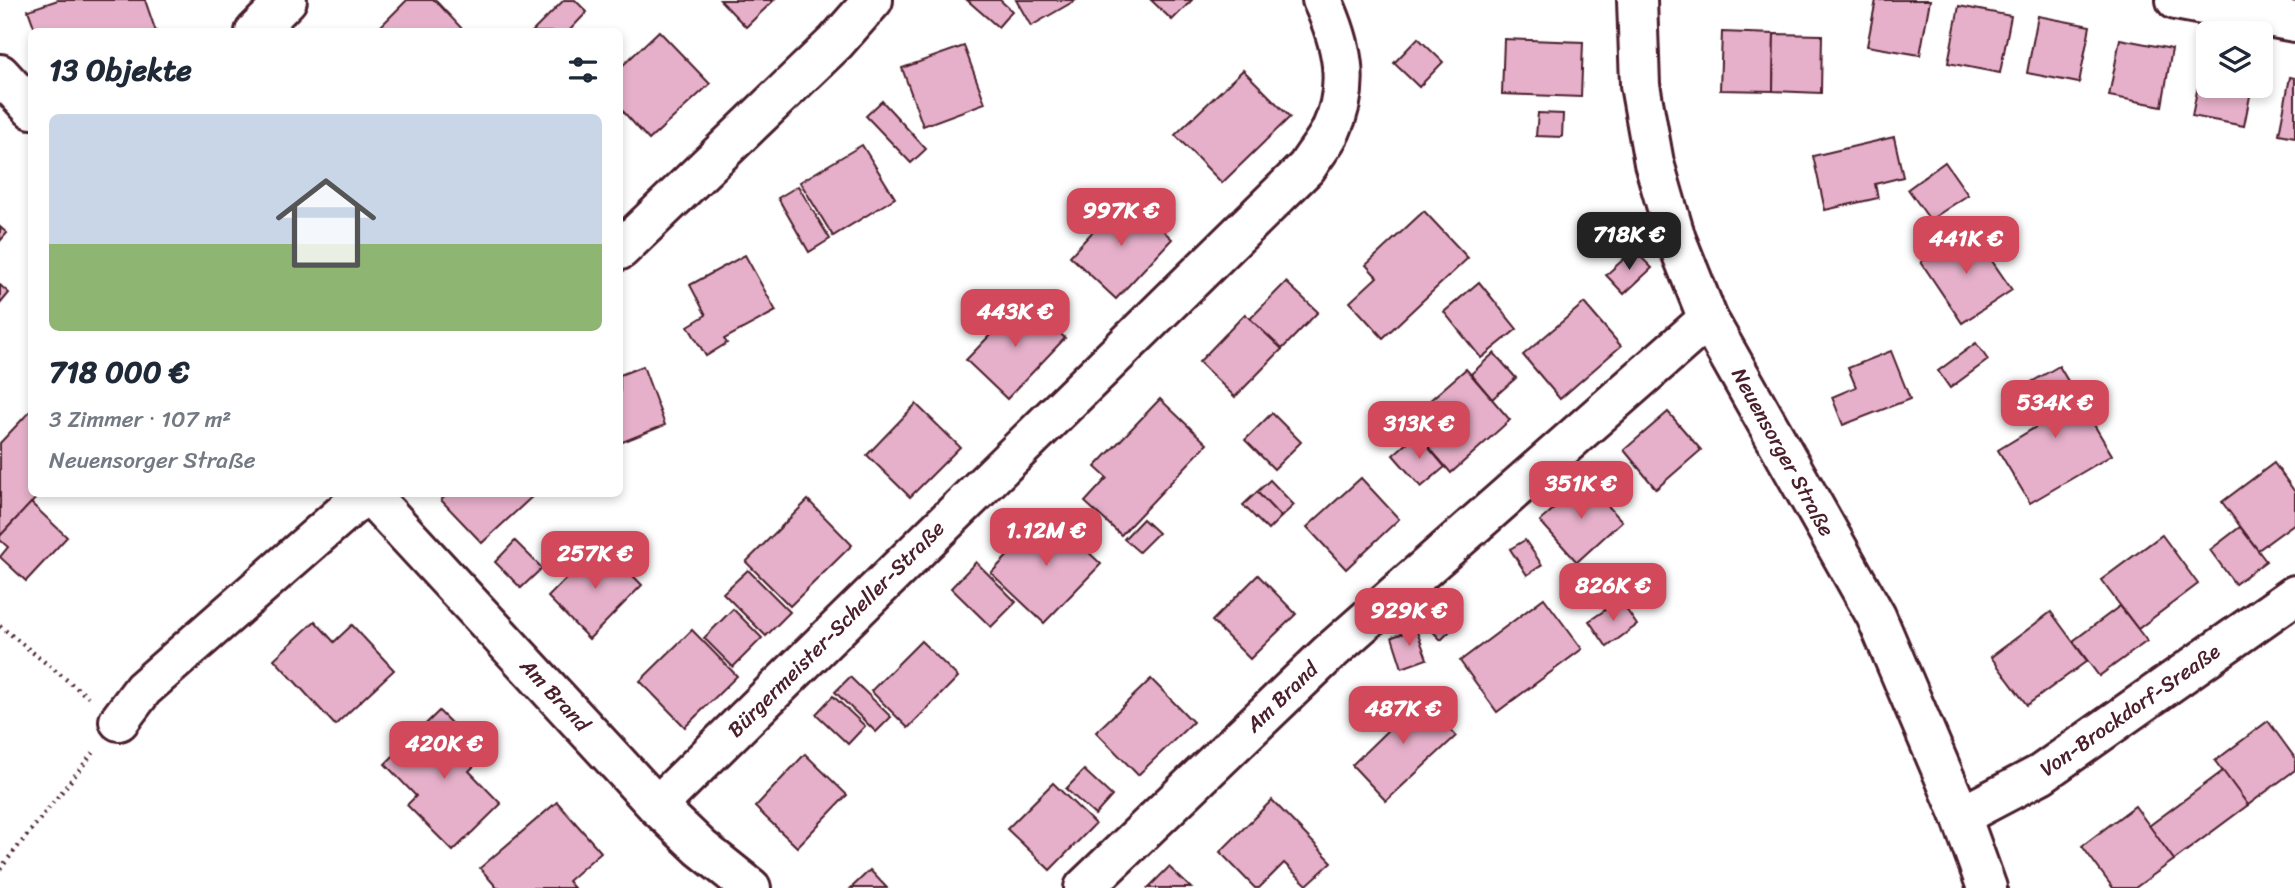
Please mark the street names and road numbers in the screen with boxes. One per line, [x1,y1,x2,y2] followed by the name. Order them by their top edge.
[1721,360,1845,544] street label: Neuensorger Straße
[718,511,954,747] street label: Bürgermeister-Scheller-Straße
[2032,633,2228,787] street label: Von-Brockdorf-Sreaße
[510,648,601,742] street label: Am Brand
[1236,651,1329,743] street label: Am Brand

